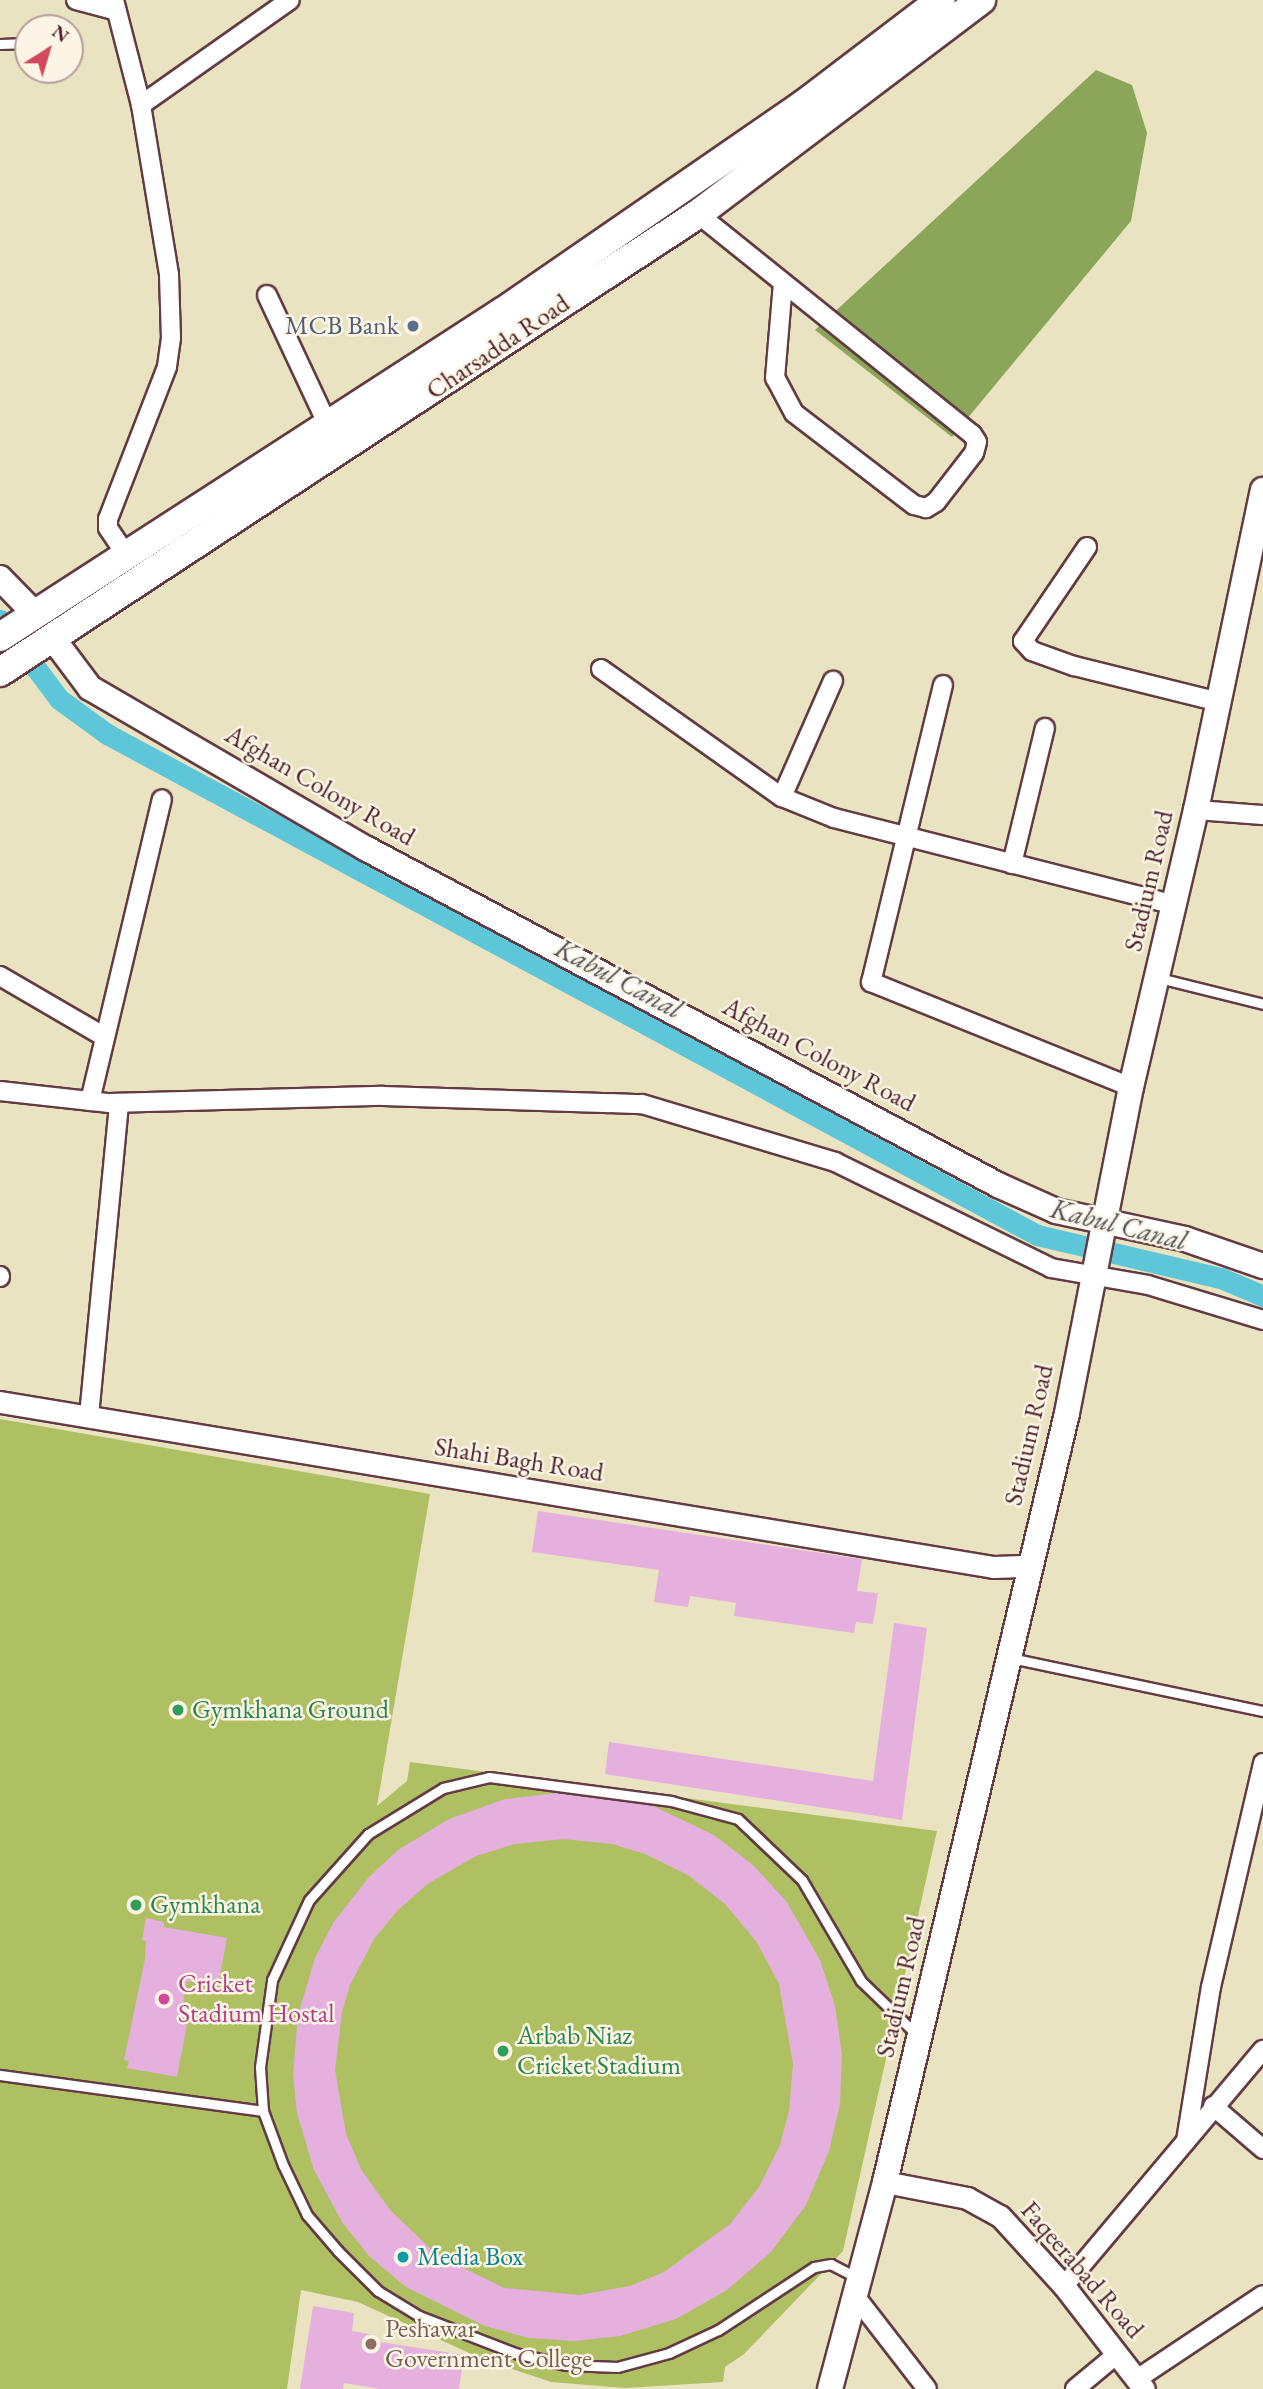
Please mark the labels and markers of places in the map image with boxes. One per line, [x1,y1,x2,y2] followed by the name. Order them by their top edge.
[285,310,399,342] place label: MCB Bank
[405,318,421,334] marker: MCB Bank
[192,1694,389,1726] place label: Gymkhana Ground
[170,1702,186,1718] marker: Gymkhana Ground
[150,1889,261,1921] place label: Gymkhana
[128,1897,144,1913] marker: Gymkhana
[178,1968,334,2030] place label: Cricket Stadium Hostal
[156,1991,172,2007] marker: Cricket Stadium Hostal
[517,2020,681,2082] place label: Arbab Niaz Cricket Stadium
[495,2043,511,2059] marker: Arbab Niaz Cricket Stadium
[417,2241,523,2273] place label: Media Box
[395,2249,411,2265] marker: Media Box
[385,2313,592,2374] place label: Peshawar Government College
[363,2336,379,2352] marker: Peshawar Government College

